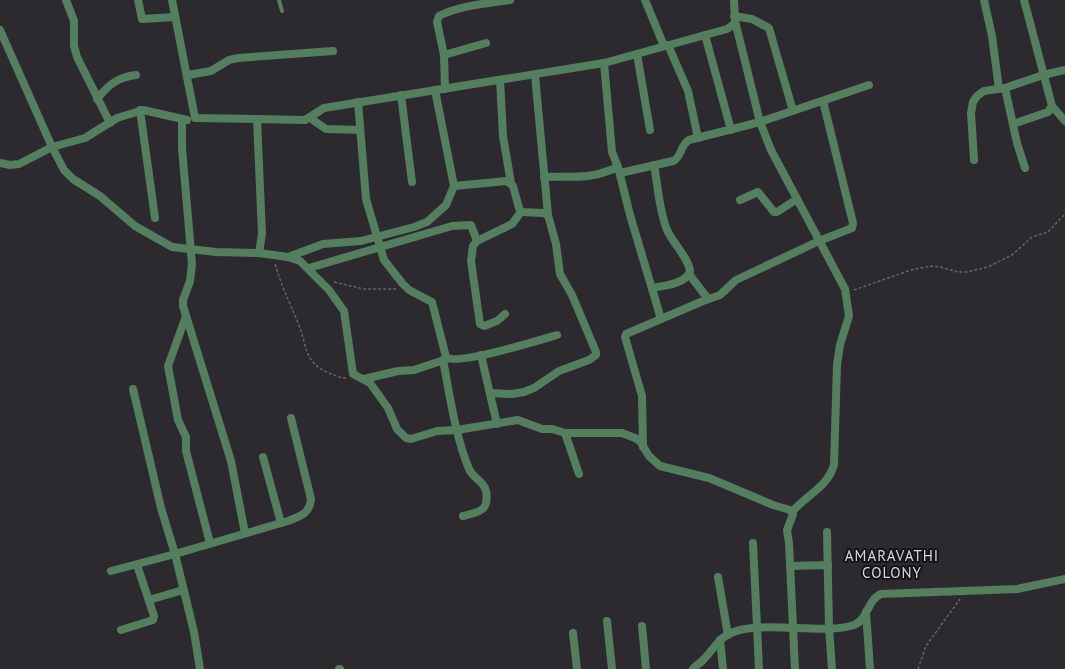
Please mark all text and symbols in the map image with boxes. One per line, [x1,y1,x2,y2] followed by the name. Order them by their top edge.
[845,546,939,582] district label: AMARAVATHI COLONY

